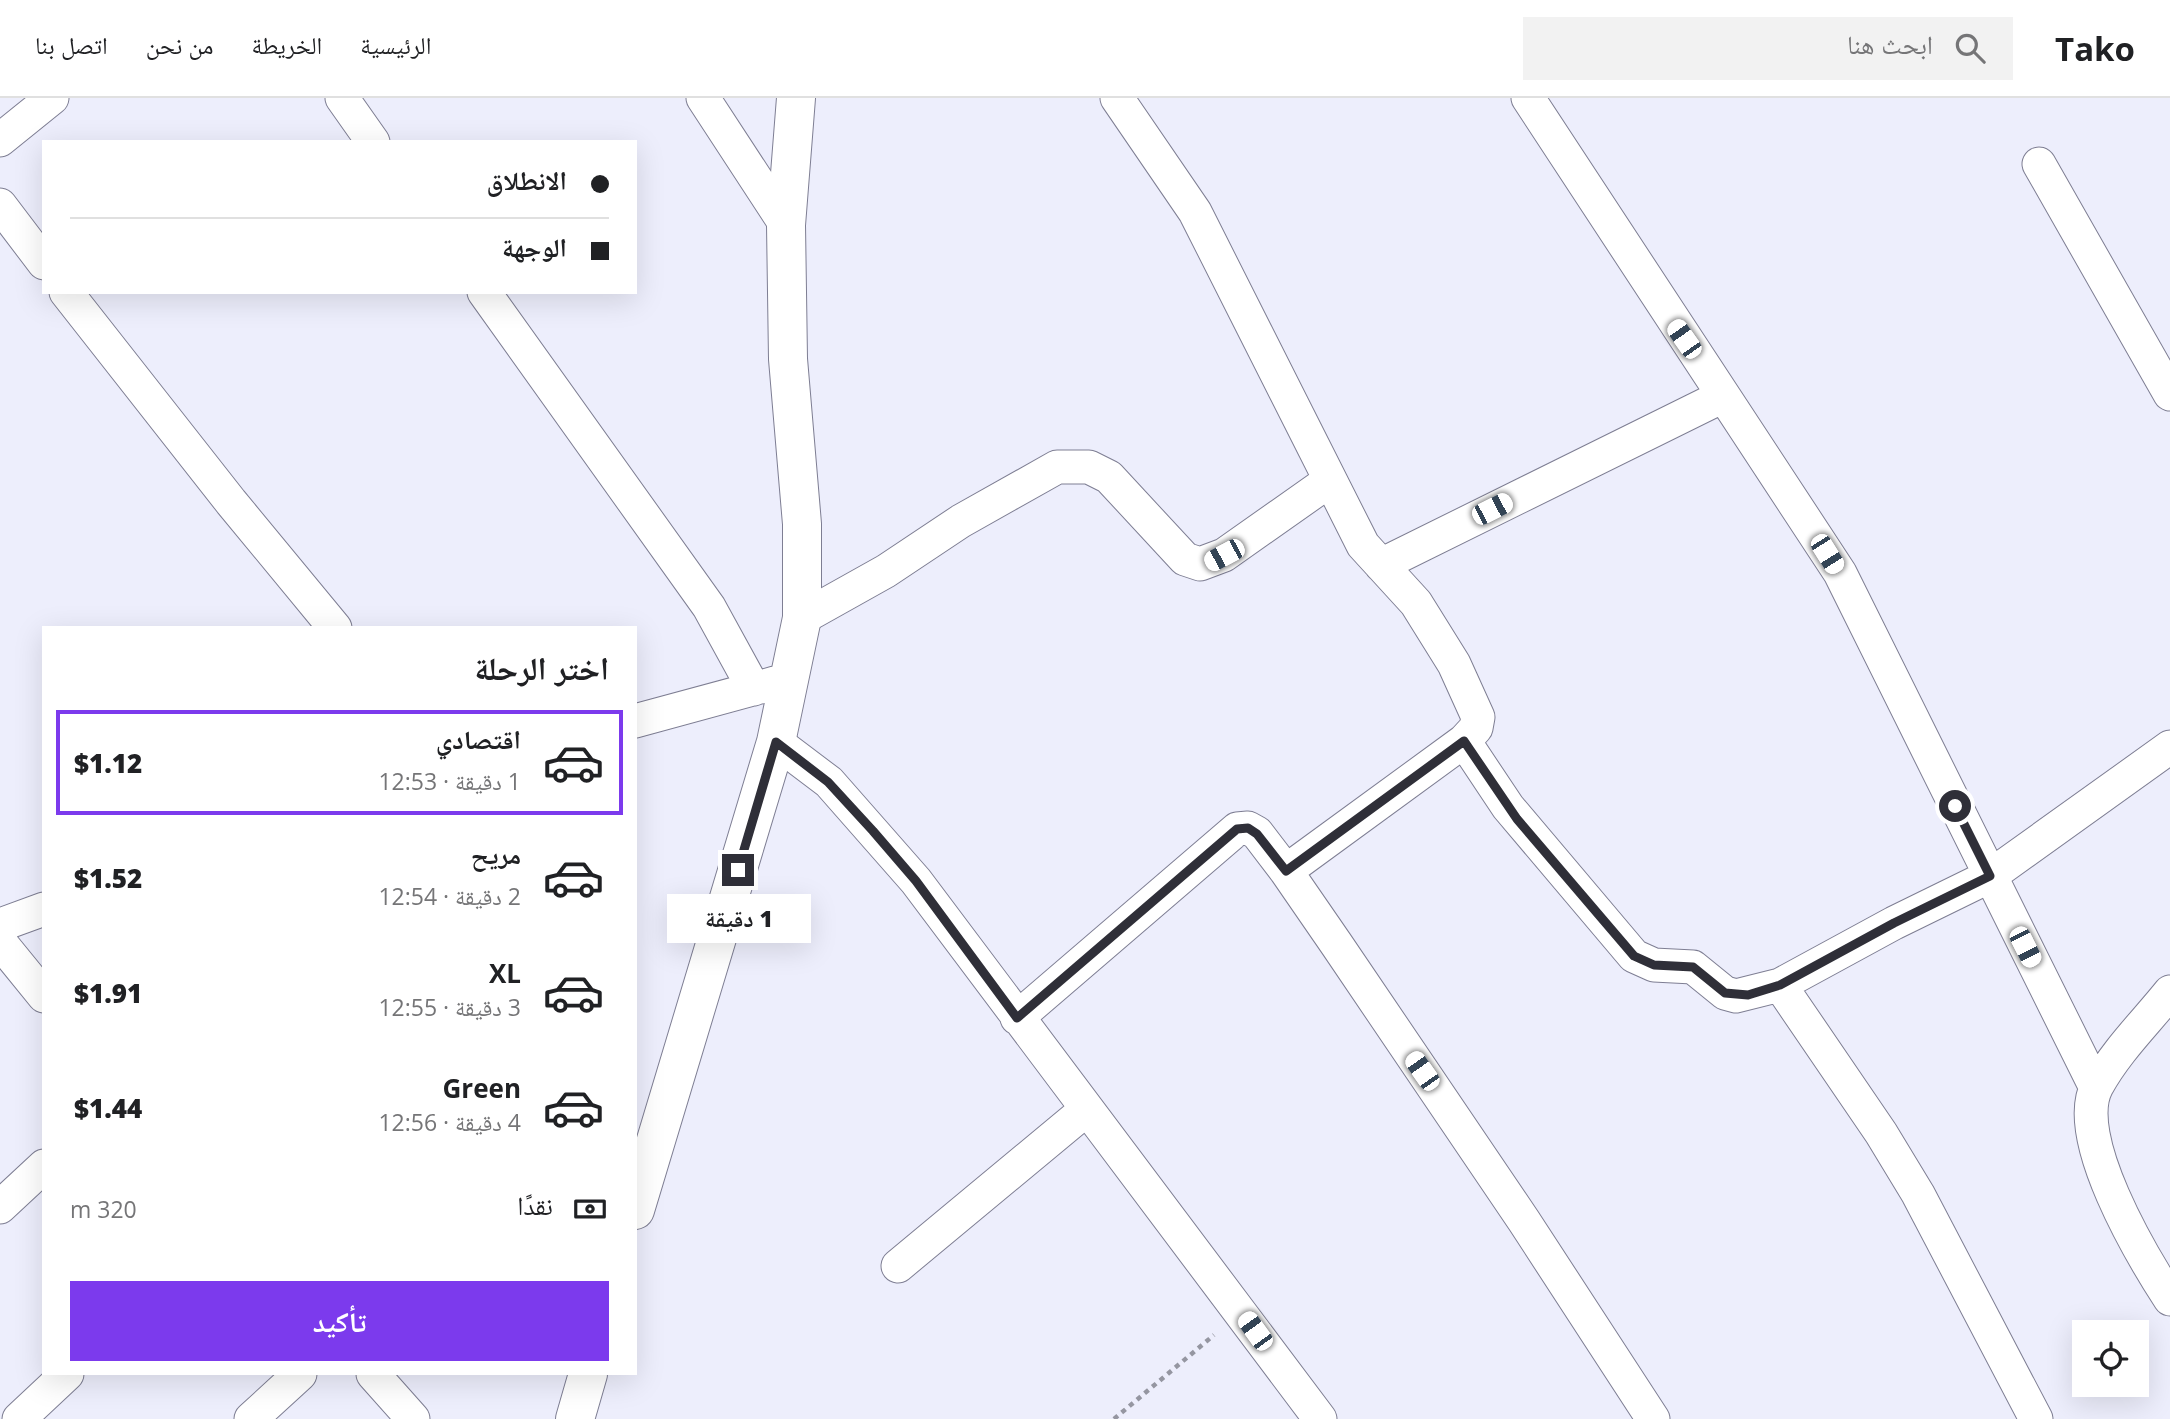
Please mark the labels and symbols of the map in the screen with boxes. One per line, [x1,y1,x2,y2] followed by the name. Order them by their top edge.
[1664,316,1705,362] car
[1469,490,1516,528] car
[1807,531,1848,577] car
[1201,536,1248,574] car
[1939,790,1971,822] route start
[722,854,754,886] route end
[666,894,810,944] callout: 1 دقيقة
[2007,924,2044,970] car
[1402,1048,1443,1094] car
[1235,1308,1276,1354] car

